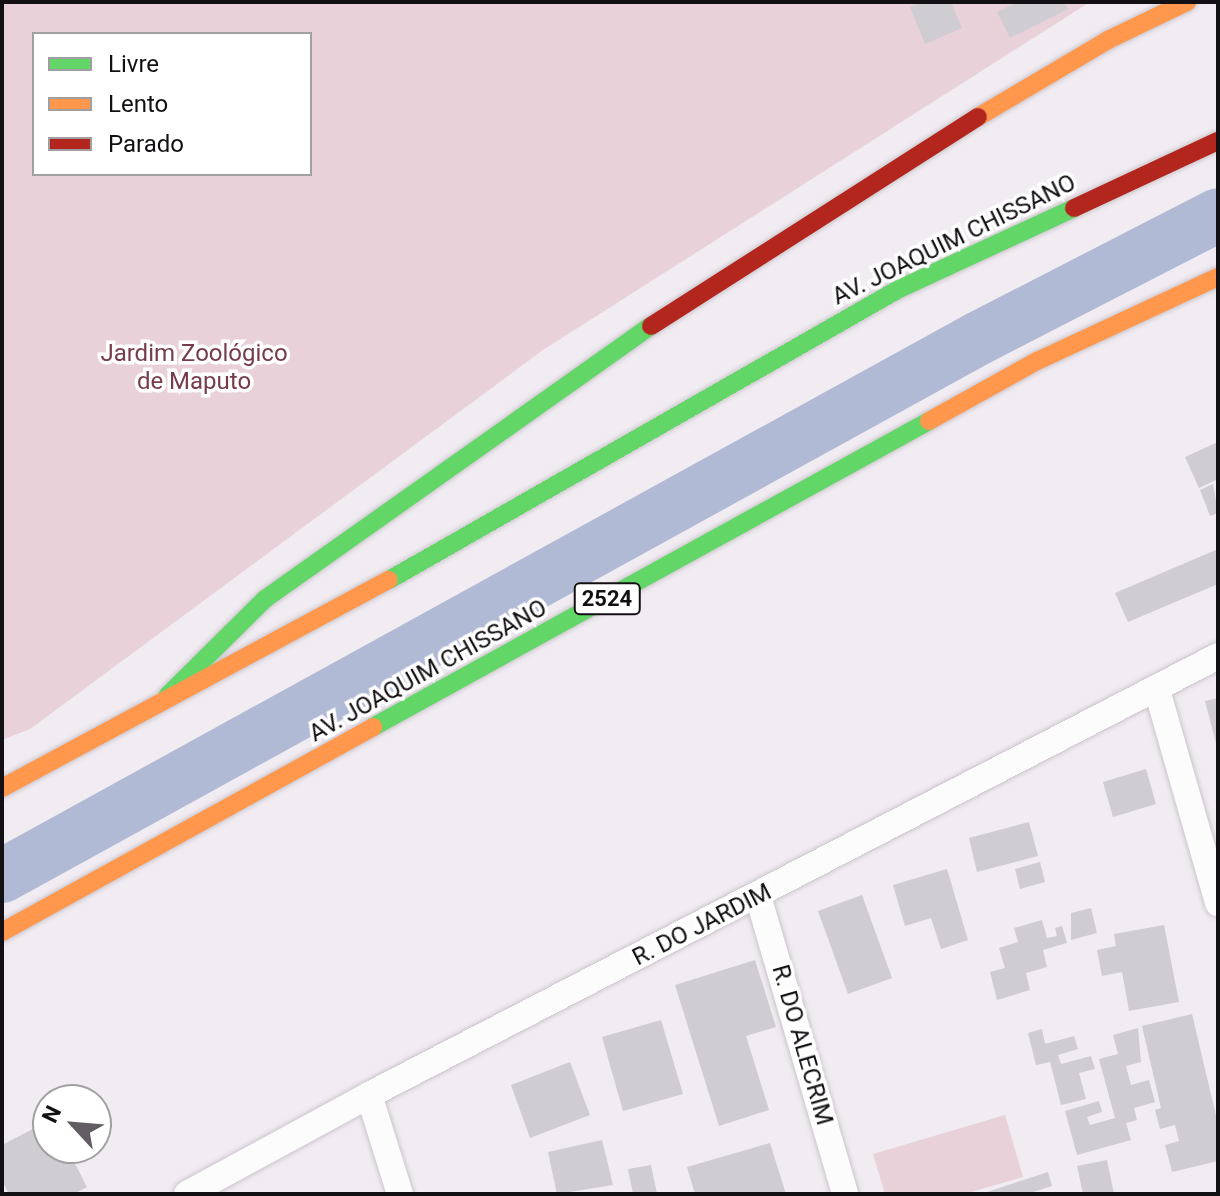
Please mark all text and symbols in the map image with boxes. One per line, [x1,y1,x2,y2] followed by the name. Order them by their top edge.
[32,32,312,176] legend
[108,50,159,78] text: Livre
[108,90,168,118] text: Lento
[108,130,184,158] text: Parado
[828,168,1080,312] street label: AV. JOAQUIM CHISSANO
[100,340,288,396] park label: Jardim Zoológico de Maputo
[573,581,641,617] road number: 2524
[304,594,552,748] street label: AV. JOAQUIM CHISSANO
[628,878,776,972] street label: R. DO JARDIM
[765,962,839,1128] street label: R. DO ALECRIM
[32,1084,112,1164] north arrow
[37,1102,66,1127] text: N

